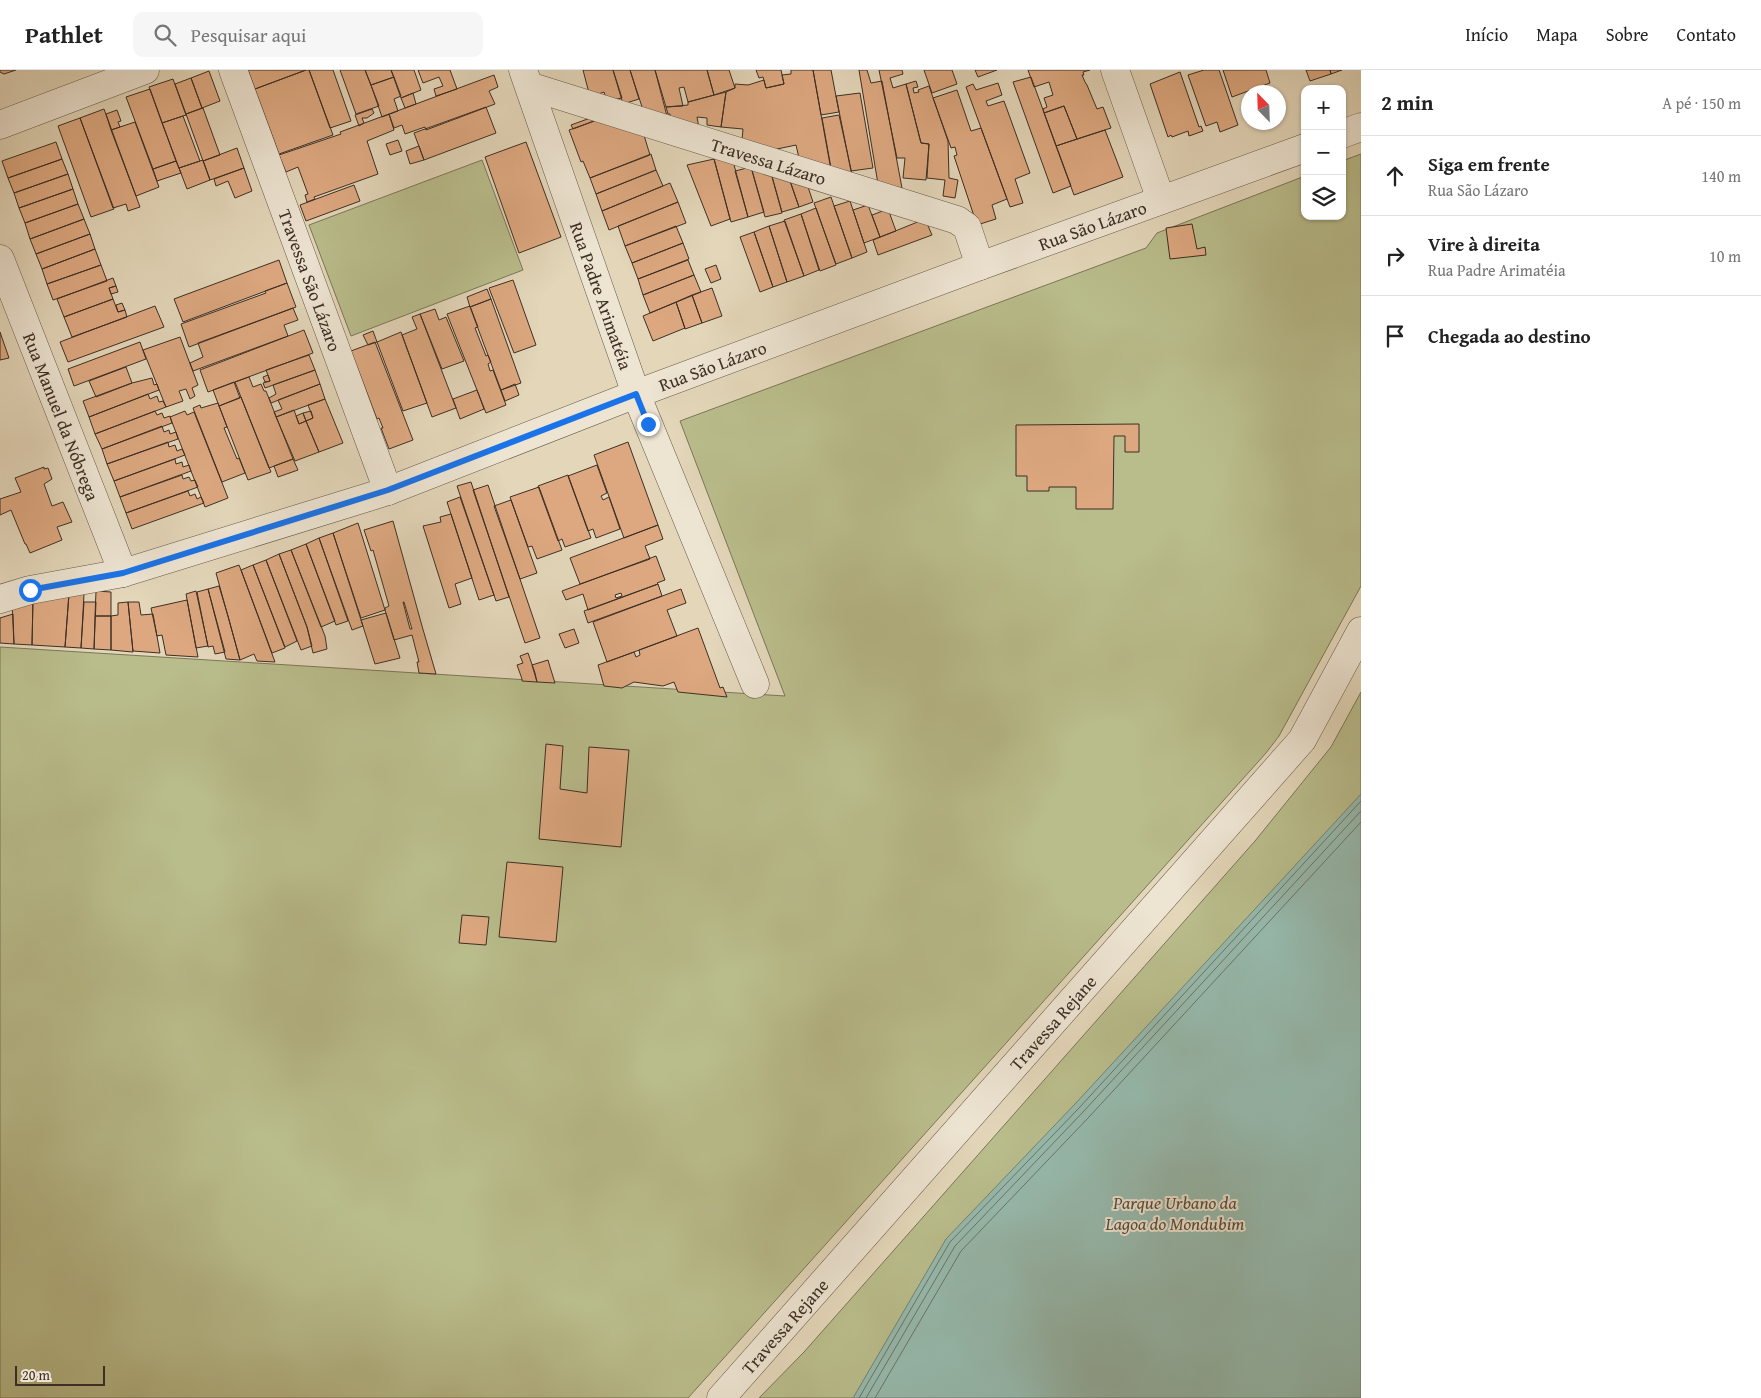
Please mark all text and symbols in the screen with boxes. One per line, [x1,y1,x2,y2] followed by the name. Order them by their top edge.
[133,12,483,57] search box
[25,17,103,52] text: Pathlet
[151,21,179,49] icon: search
[191,21,306,49] text: Pesquisar aqui
[1465,21,1508,48] text: Início
[1536,21,1578,48] text: Mapa
[1606,21,1649,48] text: Sobre
[1677,21,1736,48] text: Contato
[1241,85,1286,130] north arrow
[1301,85,1346,220] map controls
[1301,85,1346,130] button: +
[1381,87,1433,118] text: 2 min
[1662,91,1741,115] text: A pé · 150 m
[708,130,830,192] street label: Travessa Lázaro
[1301,130,1346,175] button: −
[1428,150,1550,178] text: Siga em frente
[1381,162,1409,190] icon: ahead
[1701,164,1741,188] text: 140 m
[1301,175,1346,220] button: layers
[1428,178,1528,202] text: Rua São Lázaro
[1034,193,1150,257] street label: Rua São Lázaro
[272,205,349,355] street label: Travessa São Lázaro
[563,218,640,374] street label: Rua Padre Arimatéia
[1428,230,1540,258] text: Vire à direita
[1381,242,1409,270] icon: right
[1709,244,1741,268] text: 10 m
[1428,258,1566,282] text: Rua Padre Arimatéia
[1381,322,1409,350] icon: arrive
[1428,322,1591,350] text: Chegada ao destino
[16,328,107,505] street label: Rua Manuel da Nóbrega
[655,333,770,398] street label: Rua São Lázaro
[637,413,660,436] route end
[19,579,42,602] route start
[1003,968,1102,1076] street label: Travessa Rejane
[1104,1189,1245,1237] park label: Parque Urbano da Lagoa do Mondubim
[735,1272,834,1380] street label: Travessa Rejane
[15,1363,105,1386] scale bar
[22,1365,50,1385] text: 20 m

